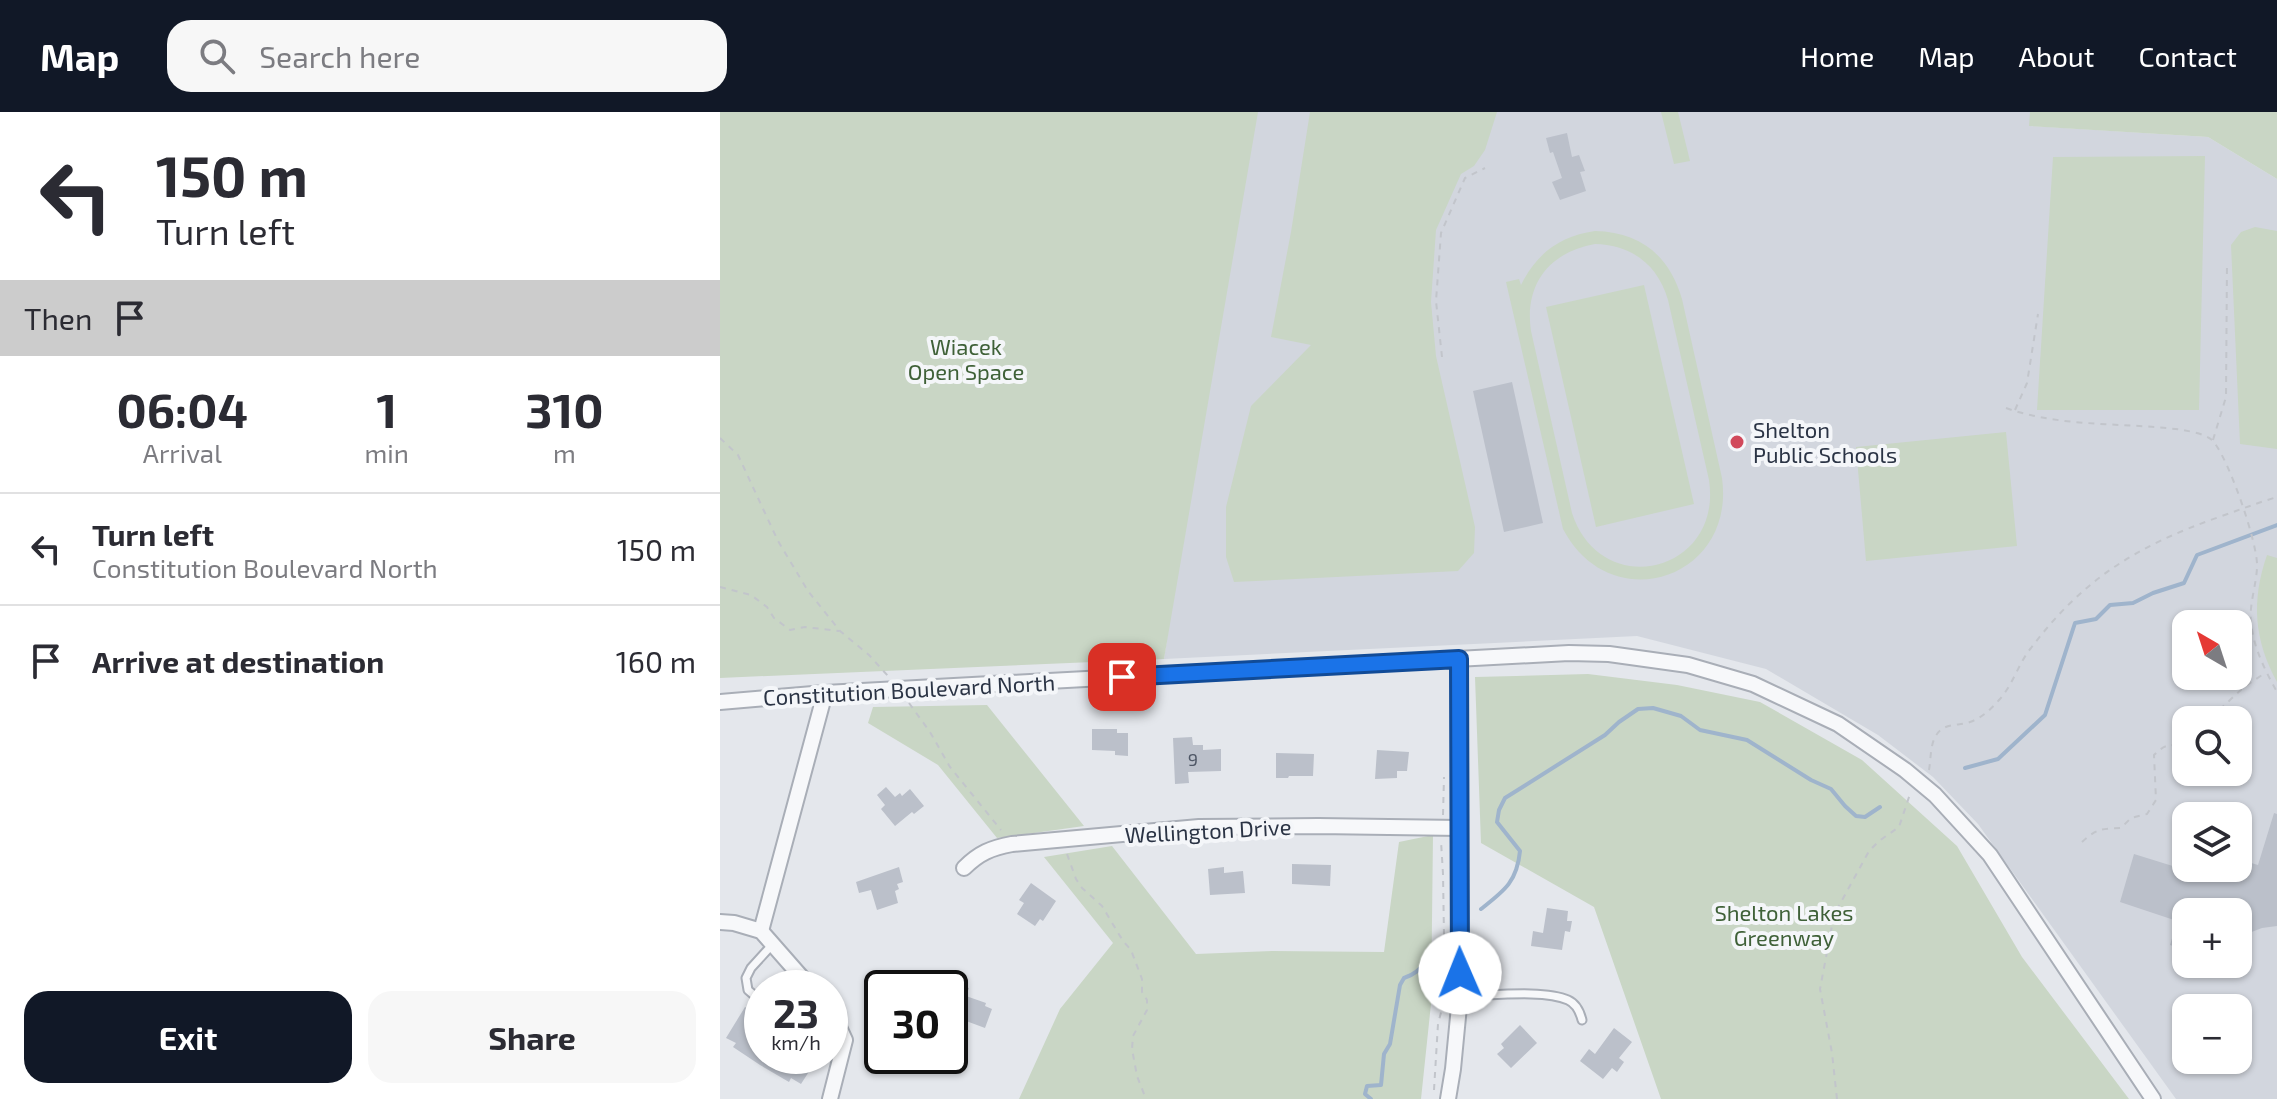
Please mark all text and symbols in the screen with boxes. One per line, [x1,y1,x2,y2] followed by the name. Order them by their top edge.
[167,20,727,92] search box
[40,33,119,79] text: Map
[195,34,239,78] icon: search
[259,38,420,74] text: Search here
[1800,39,1874,73] text: Home
[1918,39,1975,73] text: Map
[2019,39,2094,73] text: About
[2138,39,2237,73] text: Contact
[156,141,308,208] text: 150 m
[24,144,128,248] icon: left
[156,209,295,252] text: Turn left
[108,296,152,340] icon: arrive
[24,300,92,336] text: Then
[908,333,1024,384] park label: Wiacek Open Space
[116,380,248,438] text: 06:04
[376,380,397,438] text: 1
[525,380,604,438] text: 310
[1753,416,1897,467] place label: Shelton Public Schools
[1728,433,1746,451] marker: Shelton Public Schools
[143,437,222,468] text: Arrival
[365,437,409,468] text: min
[553,437,576,468] text: m
[92,516,214,552] text: Turn left
[24,527,68,571] icon: left
[617,531,696,567] text: 150 m
[92,552,438,583] text: Constitution Boulevard North
[2172,610,2252,690] north arrow
[2172,610,2252,1074] map controls
[24,639,68,683] icon: arrive
[92,643,384,679] text: Arrive at destination
[616,643,696,679] text: 160 m
[1088,643,1156,711] pin
[1100,655,1144,699] icon: arrive
[762,668,1056,710] street label: Constitution Boulevard North
[2172,706,2252,786] button: search
[1188,748,1198,770] house number: 9
[2172,802,2252,882] button: layers
[1124,813,1292,847] street label: Wellington Drive
[2172,898,2252,978] button: +
[1714,899,1854,950] park label: Shelton Lakes Greenway
[1418,931,1502,1015] position arrow
[864,970,968,1074] speed limit sign: 30
[773,988,819,1036] text: 23
[24,991,352,1083] button: Exit
[368,991,696,1083] button: Share
[2172,994,2252,1074] button: −
[771,1030,821,1054] text: km/h

